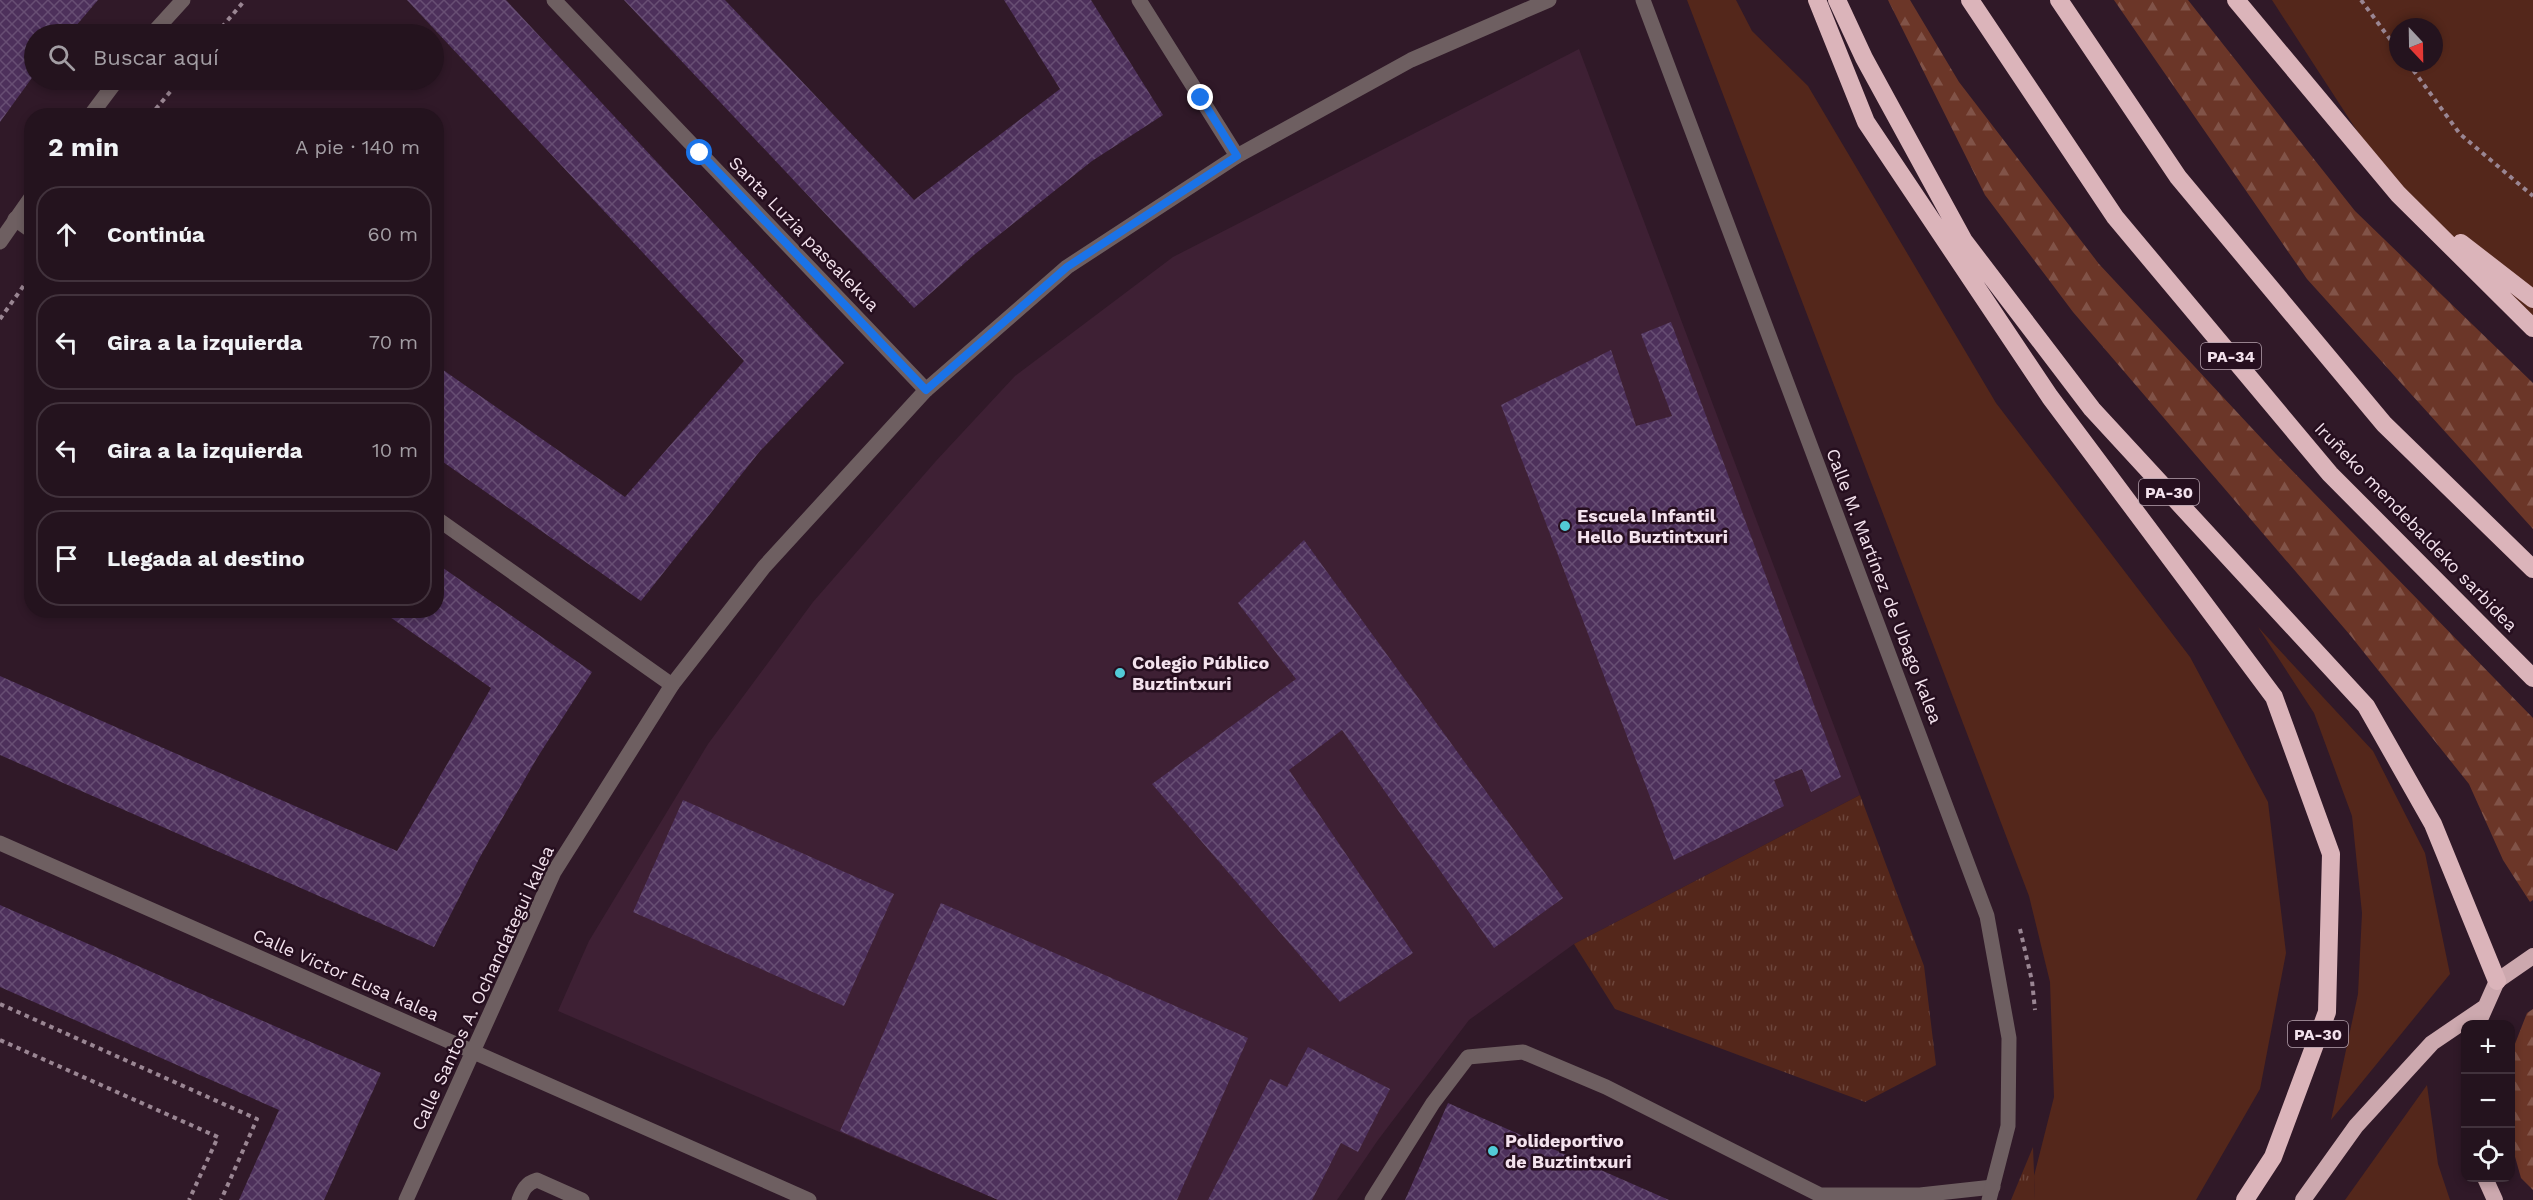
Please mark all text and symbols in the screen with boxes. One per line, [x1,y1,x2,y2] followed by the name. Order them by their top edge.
[2389,18,2443,72] north arrow
[24,24,444,90] search box
[45,41,78,74] icon: search
[93,45,219,70] text: Buscar aquí
[1187,84,1213,110] route end
[48,132,119,162] text: 2 min
[295,135,420,159] text: A pie · 140 m
[686,139,712,165] route start
[725,152,884,315] street label: Santa Luzia pasealekua
[50,218,83,251] icon: ahead
[107,222,205,247] text: Continúa
[368,222,418,246] text: 60 m
[50,326,83,359] icon: left
[107,330,303,355] text: Gira a la izquierda
[369,330,418,354] text: 70 m
[2201,343,2261,369] road number: PA-34
[2311,418,2522,636] street label: Iruñeko mendebaldeko sarbidea
[50,434,83,467] icon: left
[107,438,303,463] text: Gira a la izquierda
[372,438,418,462] text: 10 m
[1822,445,1947,726] street label: Calle M. Martínez de Ubago kalea
[2139,479,2199,505] road number: PA-30
[1577,505,1728,547] place label: Escuela Infantil Hello Buztintxuri
[1558,519,1572,533] marker: Escuela Infantil Hello Buztintxuri
[50,542,83,575] icon: arrive
[107,546,305,571] text: Llegada al destino
[1132,652,1269,694] place label: Colegio Público Buztintxuri
[1113,666,1127,680] marker: Colegio Público Buztintxuri
[407,842,558,1134] street label: Calle Santos A. Ochandategui kalea
[250,924,442,1025] street label: Calle Victor Eusa kalea
[2461,1020,2515,1182] map controls
[2461,1020,2515,1074] button: +
[2288,1021,2348,1047] road number: PA-30
[2461,1074,2515,1128] button: −
[2461,1128,2515,1182] button: locate
[1505,1130,1631,1172] place label: Polideportivo de Buztintxuri
[1486,1144,1500,1158] marker: Polideportivo de Buztintxuri

